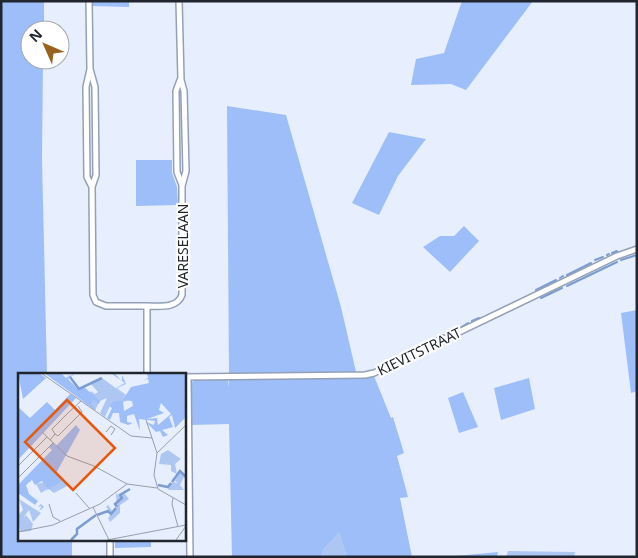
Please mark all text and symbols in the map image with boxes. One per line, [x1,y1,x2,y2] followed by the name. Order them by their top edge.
[20,20,70,70] north arrow
[25,25,46,46] text: N
[173,204,192,288] street label: VARESELAAN
[374,322,464,379] street label: KIEVITSTRAAT
[18,373,185,540] inset map

